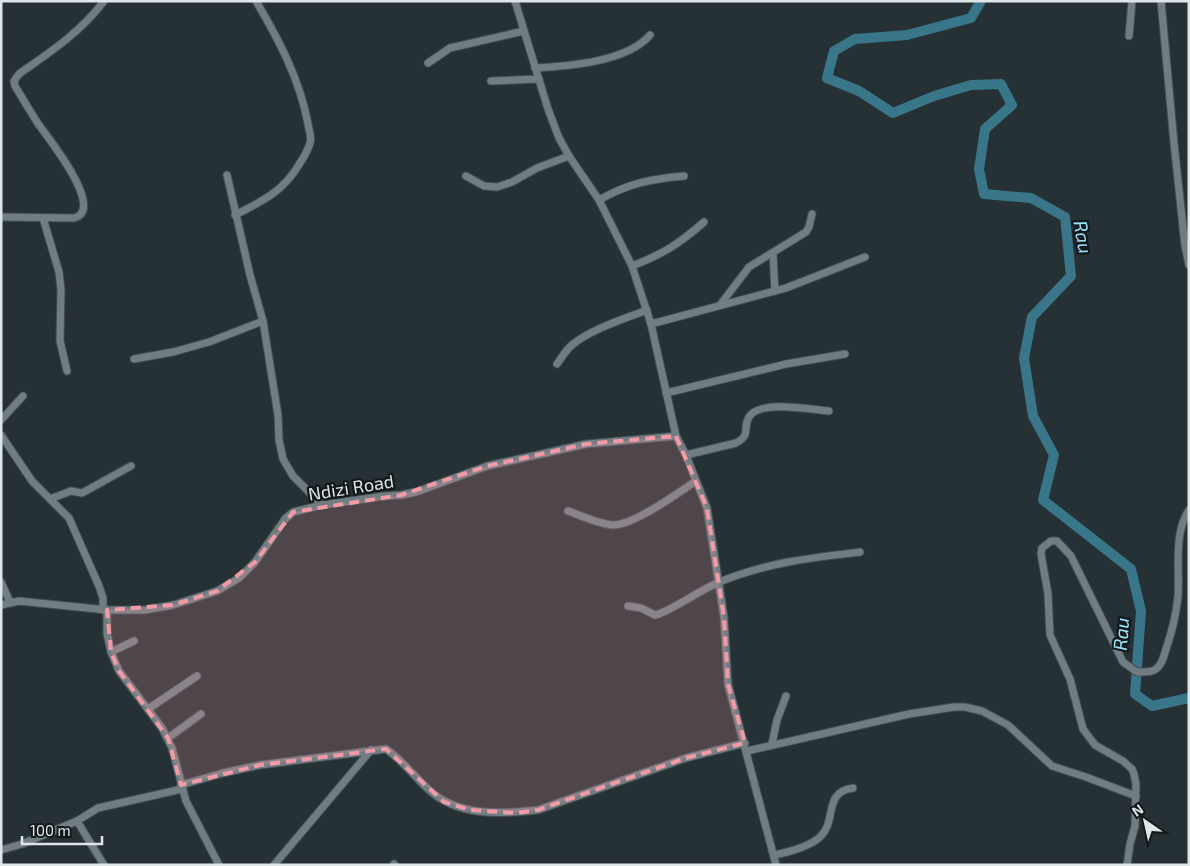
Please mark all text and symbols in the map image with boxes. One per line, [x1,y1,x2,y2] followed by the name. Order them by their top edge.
[1069,219,1098,255] water label: Rau
[306,469,395,505] street label: Ndizi Road
[1108,617,1133,651] water label: Rau
[1120,796,1170,846] north arrow
[1129,800,1146,820] text: N
[22,814,102,846] scale bar
[30,821,71,839] text: 100 m

